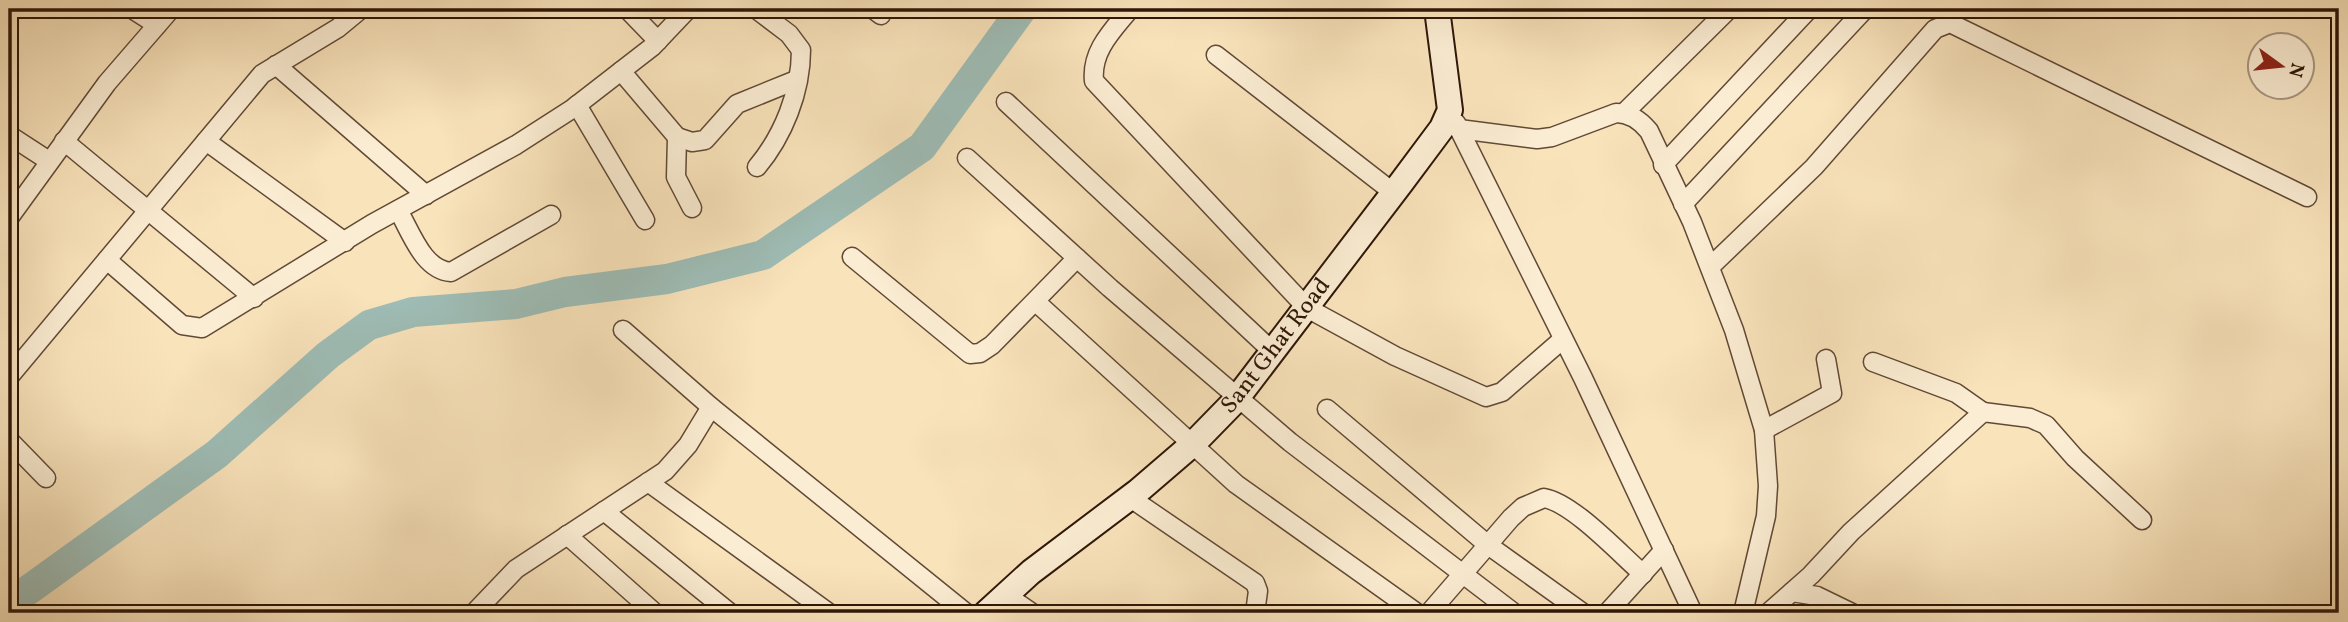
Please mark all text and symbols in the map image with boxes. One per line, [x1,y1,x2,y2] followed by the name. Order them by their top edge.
[2246,32,2316,102] north arrow
[2281,60,2310,80] text: N
[1213,271,1340,422] street label: Sant Ghat Road

